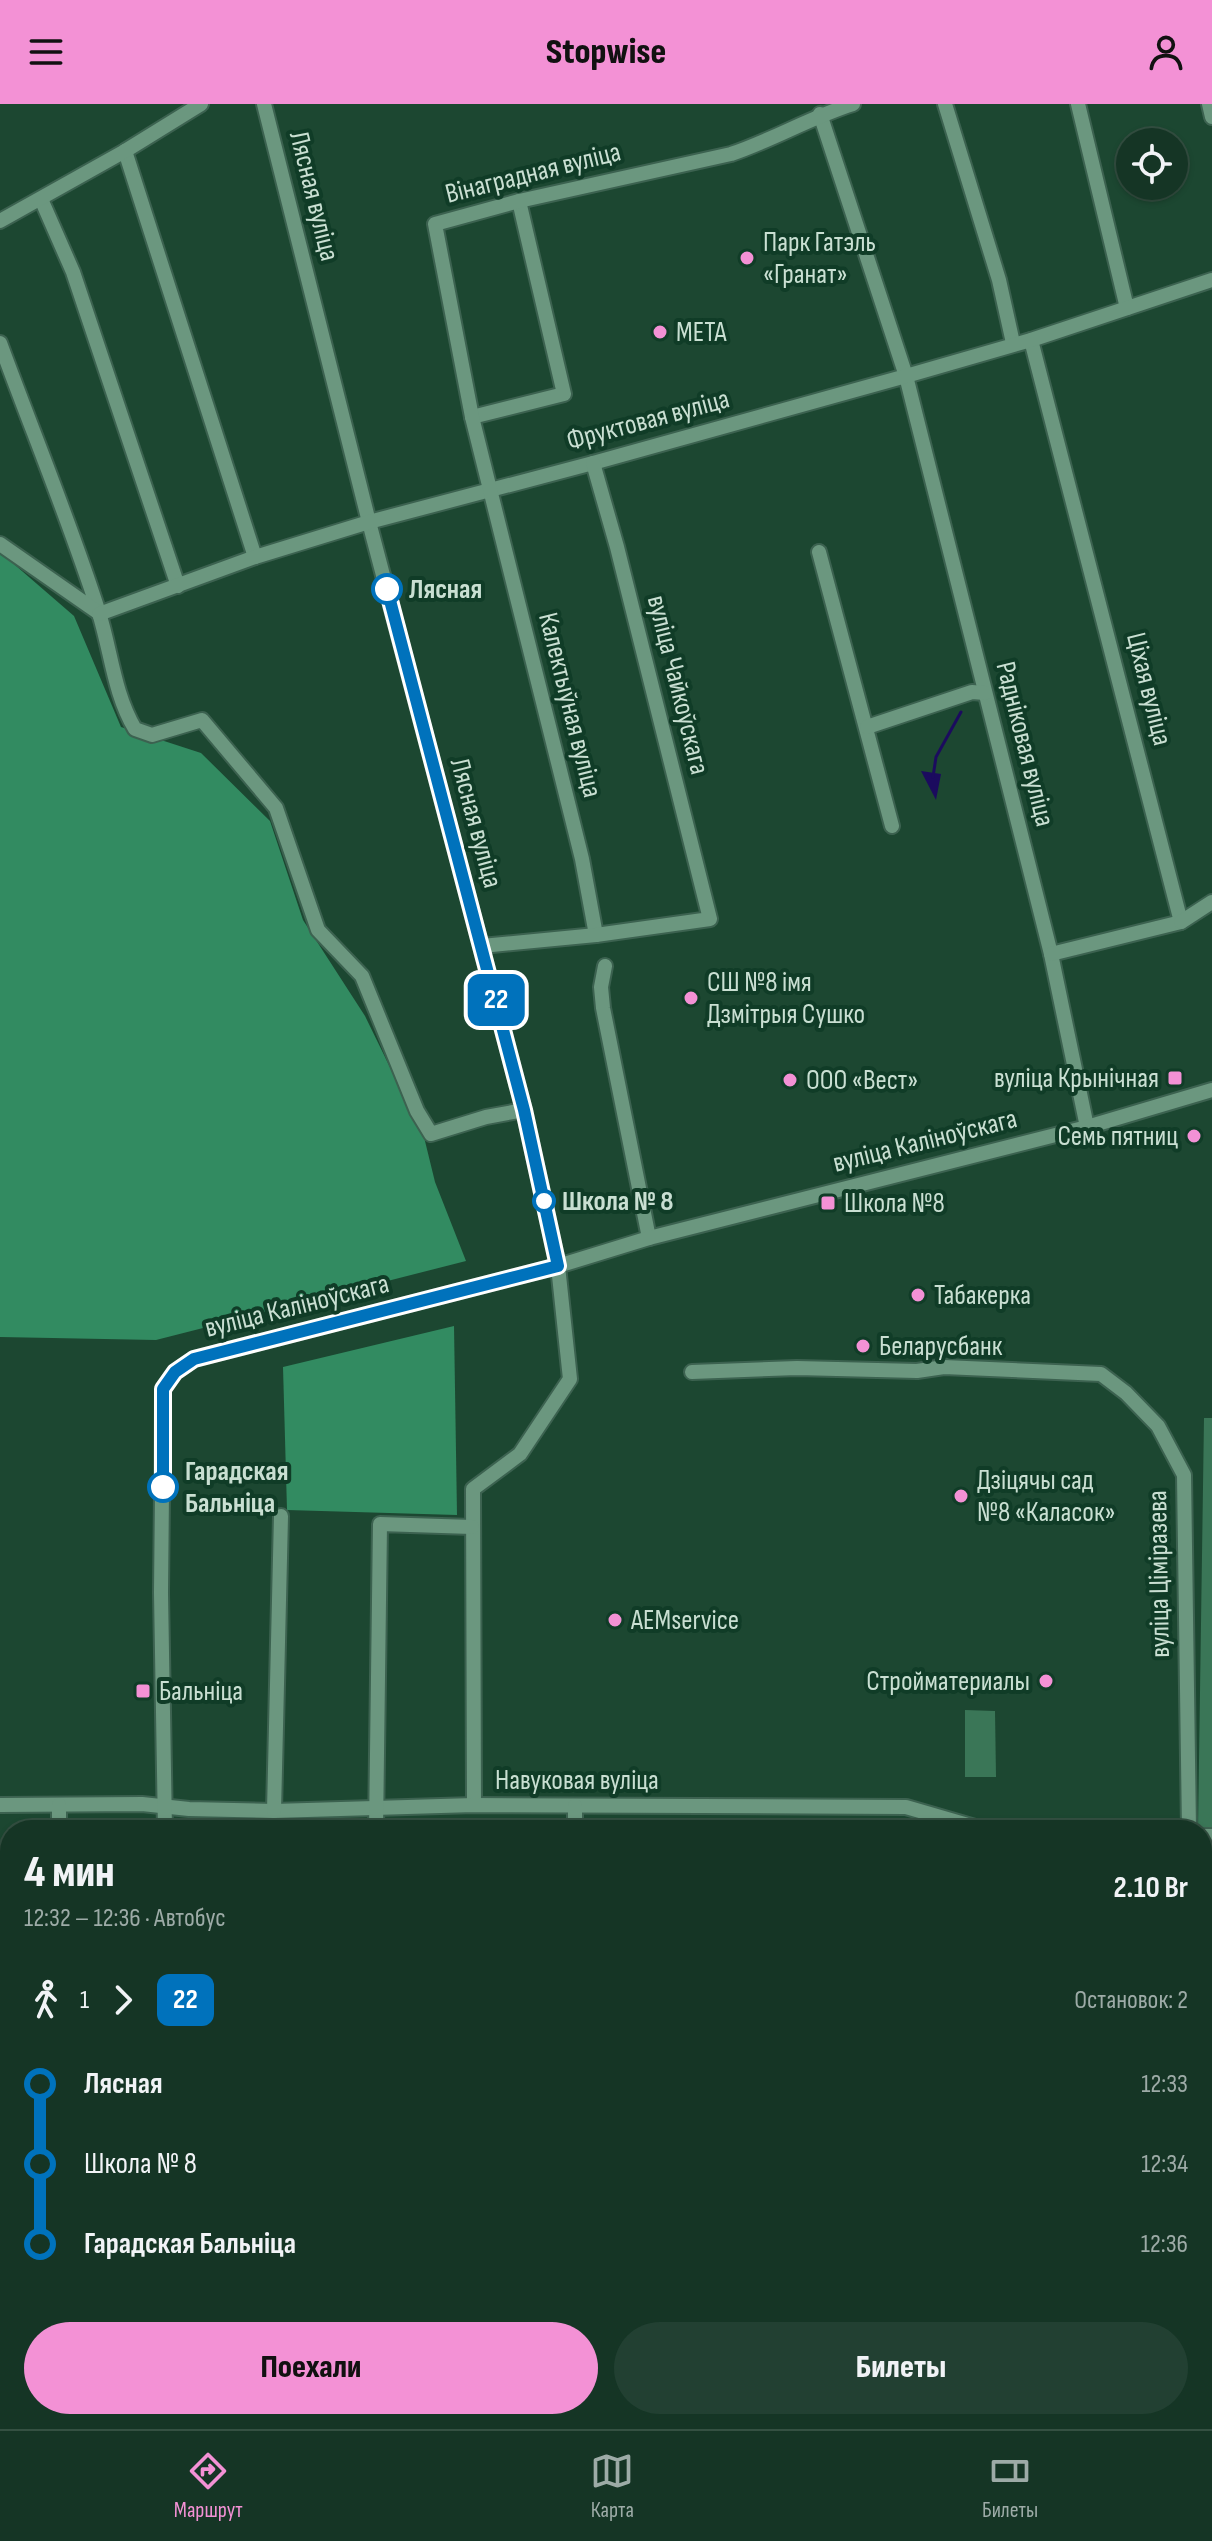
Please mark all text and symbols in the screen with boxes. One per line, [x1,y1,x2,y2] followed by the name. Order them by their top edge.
[24,30,68,74] icon: menu
[1144,30,1188,74] icon: person
[546,31,666,74] text: Stopwise
[282,128,346,264] street label: Лясная вуліца
[1116,128,1188,200] map controls
[1116,128,1188,200] button: locate
[442,135,624,211] street label: Вінаградная вуліца
[763,226,876,291] place label: Парк Гатэль «Гранат»
[738,249,756,267] marker: Парк Гатэль «Гранат»
[676,316,727,349] place label: МЕТА
[651,323,669,341] marker: МЕТА
[563,382,733,458] street label: Фруктовая вуліца
[409,573,482,606] place label: Лясная
[372,574,402,604] marker: Лясная
[640,592,716,778] street label: вуліца Чайкоўскага
[531,609,609,801] street label: Калектыўная вуліца
[1119,629,1179,749] street label: Ціхая вуліца
[989,658,1061,830] street label: Радніковая вуліца
[443,755,509,891] street label: Лясная вуліца
[707,966,865,1031] place label: СШ №8 імя Дзмітрыя Сушко
[460,974,532,1026] line badge: 22
[484,983,508,1016] text: 22
[682,989,700,1007] marker: СШ №8 імя Дзмітрыя Сушко
[994,1062,1159,1095] place label: вуліца Крынічная
[806,1064,918,1097] place label: ООО «Вест»
[1166,1069,1184,1087] marker: вуліца Крынічная
[781,1071,799,1089] marker: ООО «Вест»
[830,1102,1020,1180] street label: вуліца Каліноўскага
[1057,1120,1178,1153] place label: Семь пятниц
[1185,1127,1203,1145] marker: Семь пятниц
[562,1185,673,1218] place label: Школа № 8
[844,1187,945,1220] place label: Школа №8
[533,1190,555,1212] marker: Школа № 8
[819,1194,837,1212] marker: Школа №8
[202,1267,392,1345] street label: вуліца Каліноўскага
[934,1279,1031,1312] place label: Табакерка
[909,1286,927,1304] marker: Табакерка
[879,1330,1003,1363] place label: Беларусбанк
[854,1337,872,1355] marker: Беларусбанк
[185,1455,288,1520] place label: Гарадская Бальніца
[977,1464,1116,1529] place label: Дзіцячы сад №8 «Каласок»
[148,1472,178,1502] marker: Гарадская Бальніца
[952,1487,970,1505] marker: Дзіцячы сад №8 «Каласок»
[1141,1490,1177,1658] street label: вуліца Ціміразева
[630,1604,739,1637] place label: AEMservice
[606,1611,624,1629] marker: AEMservice
[866,1665,1030,1698] place label: Стройматериалы
[1037,1672,1055,1690] marker: Стройматериалы
[159,1675,243,1708] place label: Бальніца
[134,1682,152,1700] marker: Бальніца
[495,1764,659,1797] street label: Навуковая вуліца
[24,1846,115,1899] text: 4 мин
[1113,1870,1188,1906] text: 2.10 Br
[24,1903,226,1934] text: 12:32 – 12:36 · Автобус
[24,1978,68,2022] icon: walk
[101,1978,145,2022] icon: forward
[173,1983,198,2016] text: 22
[80,1985,89,2016] text: 1
[1074,1985,1188,2016] text: Остановок: 2
[84,2066,163,2102] text: Лясная
[1141,2069,1188,2100] text: 12:33
[84,2146,197,2182] text: Школа № 8
[1141,2149,1188,2180] text: 12:34
[84,2226,296,2262] text: Гарадская Бальніца
[1141,2229,1188,2260] text: 12:36
[24,2322,598,2414] button: Поехали
[614,2322,1188,2414] button: Билеты
[174,2449,243,2524] tab: Маршрут
[590,2449,634,2524] tab: Карта
[982,2449,1038,2524] tab: Билеты

